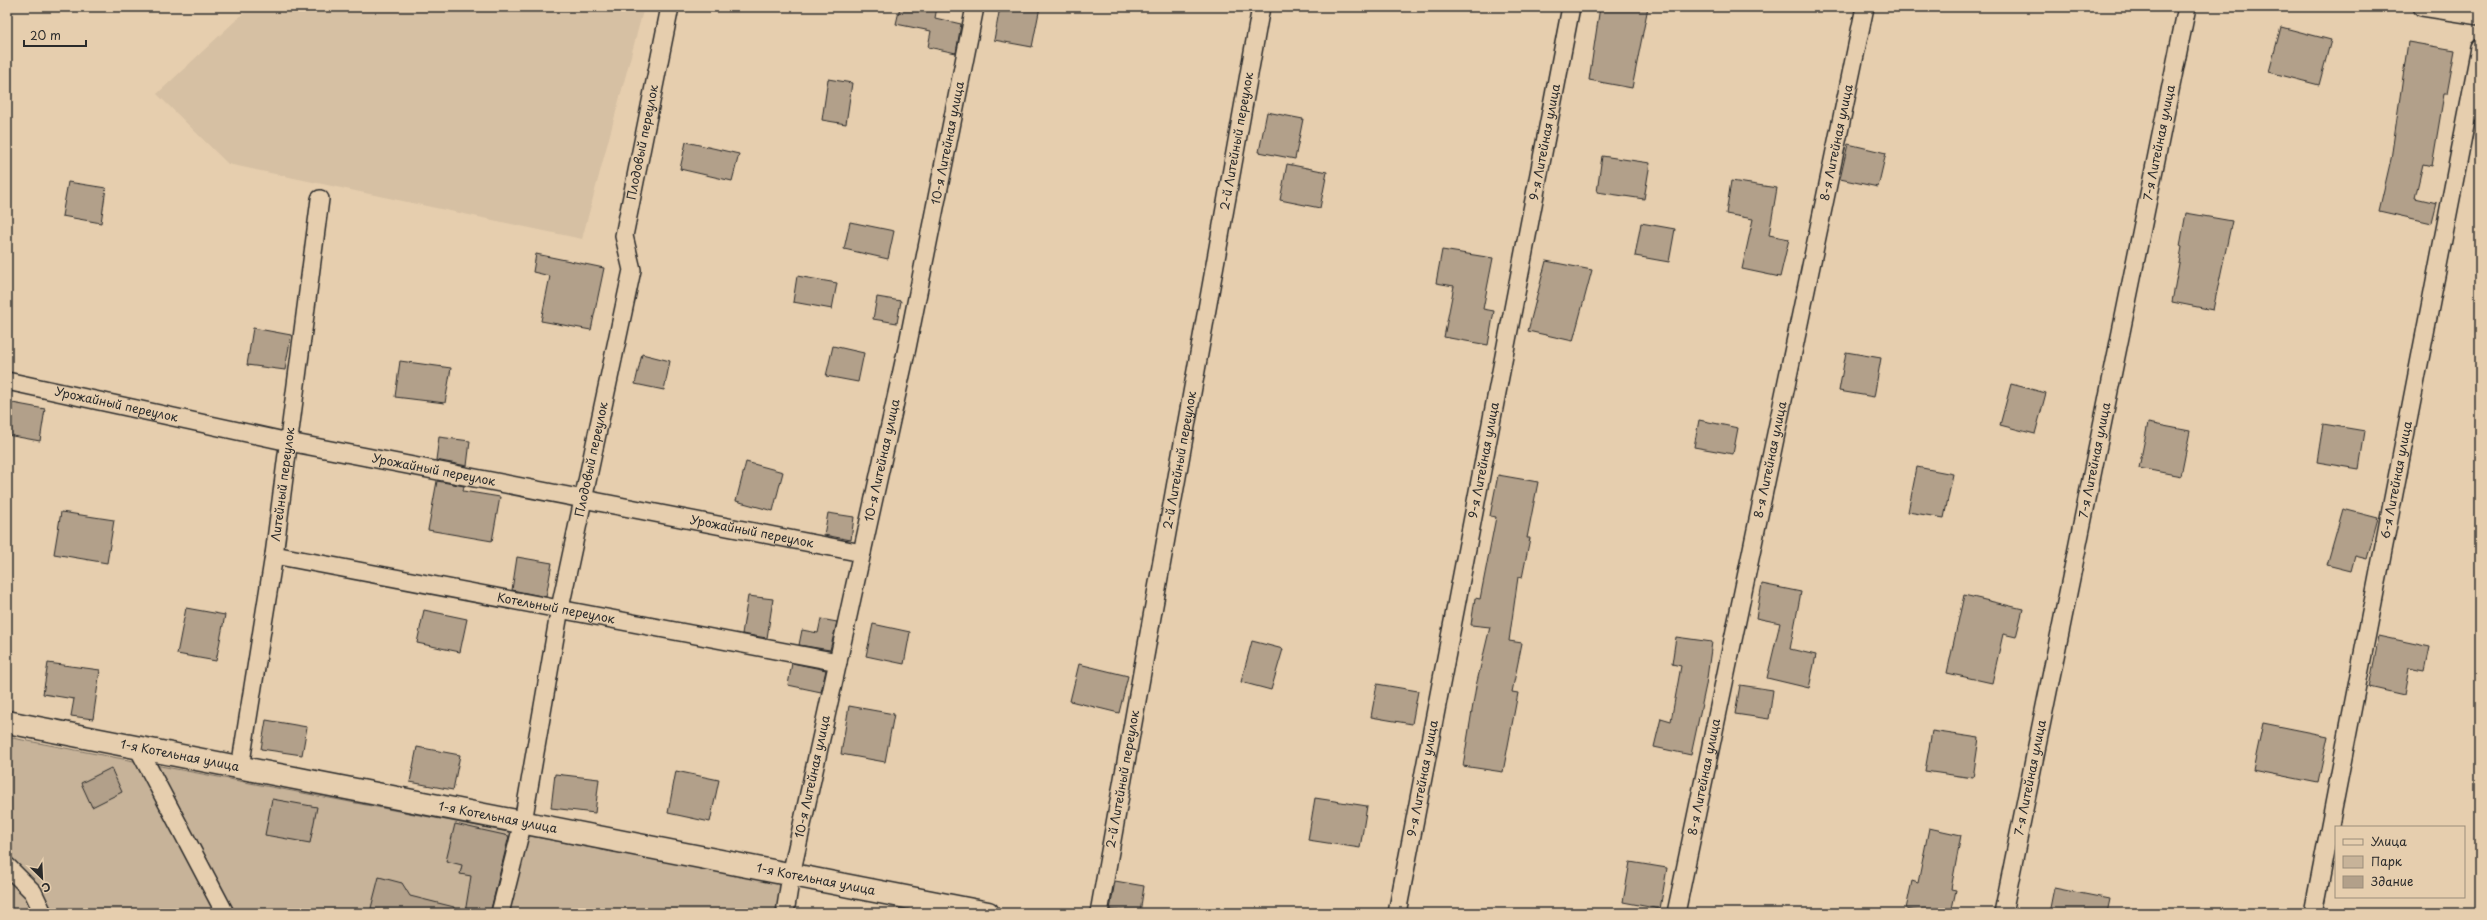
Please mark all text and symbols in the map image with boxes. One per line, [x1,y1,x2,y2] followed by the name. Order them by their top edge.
[24,22,86,48] scale bar
[30,26,61,44] text: 20 m
[1215,70,1257,212] street label: 2-й Литейный переулок
[926,79,968,206] street label: 10-я Литейная улица
[621,82,662,201] street label: Плодовый переулок
[1524,82,1564,202] street label: 9-я Литейная улица
[1815,82,1857,202] street label: 8-я Литейная улица
[2138,83,2179,202] street label: 7-я Литейная улица
[53,382,181,426] street label: Урожайный переулок
[1158,389,1200,530] street label: 2-й Литейный переулок
[859,397,904,523] street label: 10-я Литейная улица
[570,399,612,518] street label: Плодовый переулок
[1749,399,1791,520] street label: 8-я Литейная улица
[1463,400,1503,520] street label: 9-я Литейная улица
[2073,400,2115,519] street label: 7-я Литейная улица
[2375,419,2416,540] street label: 6-я Литейная улица
[266,425,299,542] street label: Литейный переулок
[371,448,498,490] street label: Урожайный переулок
[689,510,816,552] street label: Урожайный переулок
[496,588,617,628] street label: Котельный переулок
[1101,708,1143,849] street label: 2-й Литейный переулок
[789,713,834,840] street label: 10-я Литейная улица
[1682,716,1724,837] street label: 8-я Литейная улица
[1402,718,1442,838] street label: 9-я Литейная улица
[2009,718,2050,837] street label: 7-я Литейная улица
[119,734,241,775] street label: 1-я Котельная улица
[437,796,559,837] street label: 1-я Котельная улица
[2335,826,2465,898] legend
[2371,832,2407,850] text: Улица
[2371,852,2403,870] text: Парк
[22,858,62,898] north arrow
[755,858,877,899] street label: 1-я Котельная улица
[2371,872,2413,890] text: Здание
[39,878,54,897] text: С

